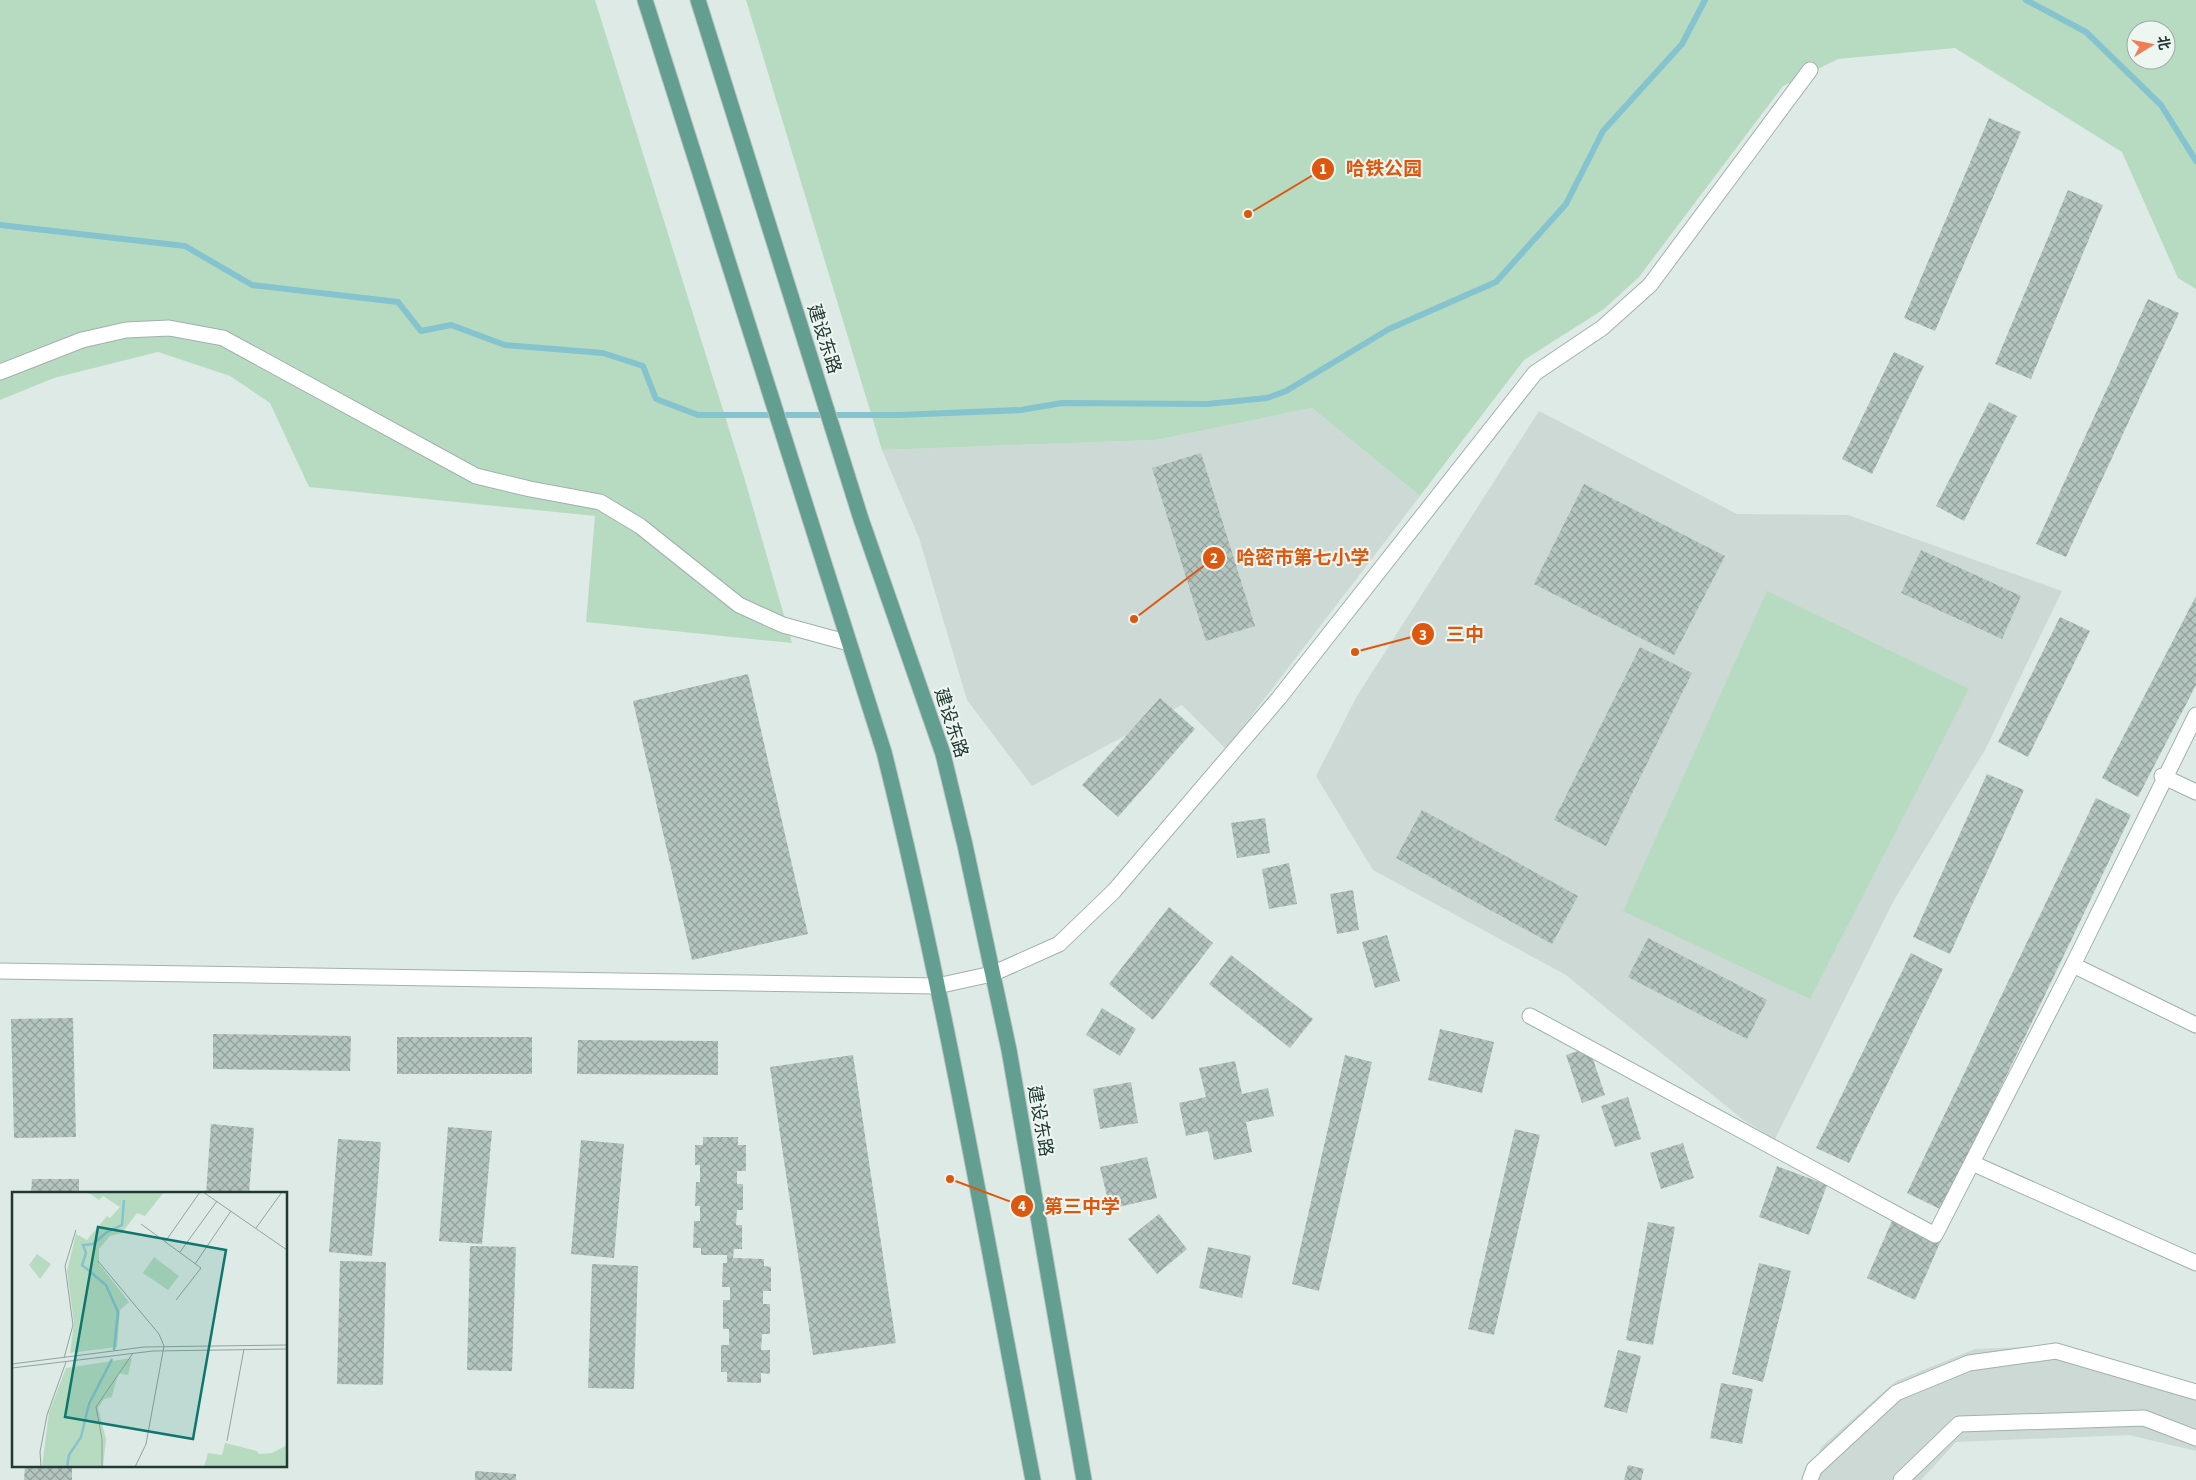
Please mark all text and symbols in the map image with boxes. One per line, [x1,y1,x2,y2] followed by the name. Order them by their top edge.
[2126,20,2176,70] north arrow
[2152,34,2174,52] text: 北
[1311,152,1432,186] callout: 哈铁公园
[1346,156,1422,183] text: 哈铁公园
[1319,159,1327,180] text: 1
[801,301,847,377] street label: 建设东路
[1201,541,1379,575] callout: 哈密市第七小学
[1236,545,1370,572] text: 哈密市第七小学
[1210,548,1218,569] text: 2
[1411,617,1494,651] callout: 三中
[1446,622,1484,649] text: 三中
[1419,625,1427,646] text: 3
[928,685,974,761] street label: 建设东路
[1021,1083,1059,1159] street label: 建设东路
[1009,1189,1130,1223] callout: 第三中学
[12,1192,288,1468] inset map
[1044,1194,1120,1221] text: 第三中学
[1018,1196,1026,1217] text: 4

